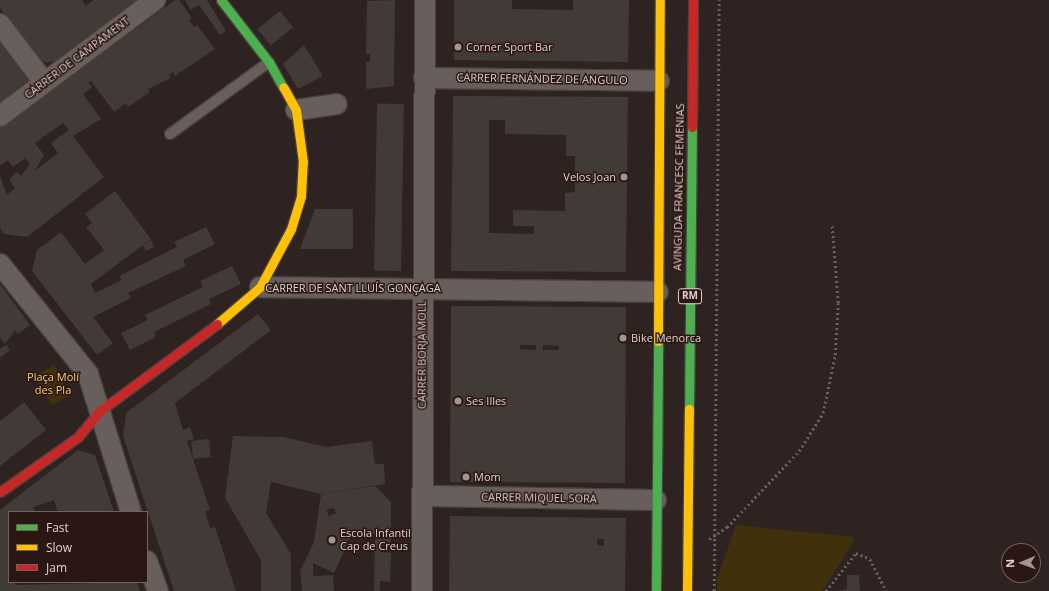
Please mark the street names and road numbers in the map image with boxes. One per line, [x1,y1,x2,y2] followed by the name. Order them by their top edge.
[22,14,132,102] street label: CARRER DE CAMPAMENT
[456,71,628,87] street label: CARRER FERNÁNDEZ DE ANGULO
[671,103,687,271] street label: AVINGUDA FRANCESC FEMENIAS
[265,281,441,295] street label: CARRER DE SANT LLUÍS GONÇAGA
[677,288,703,304] road number: RM
[415,301,429,409] street label: CARRER BORJA MOLL
[481,490,597,506] street label: CARRER MIQUEL SORA

